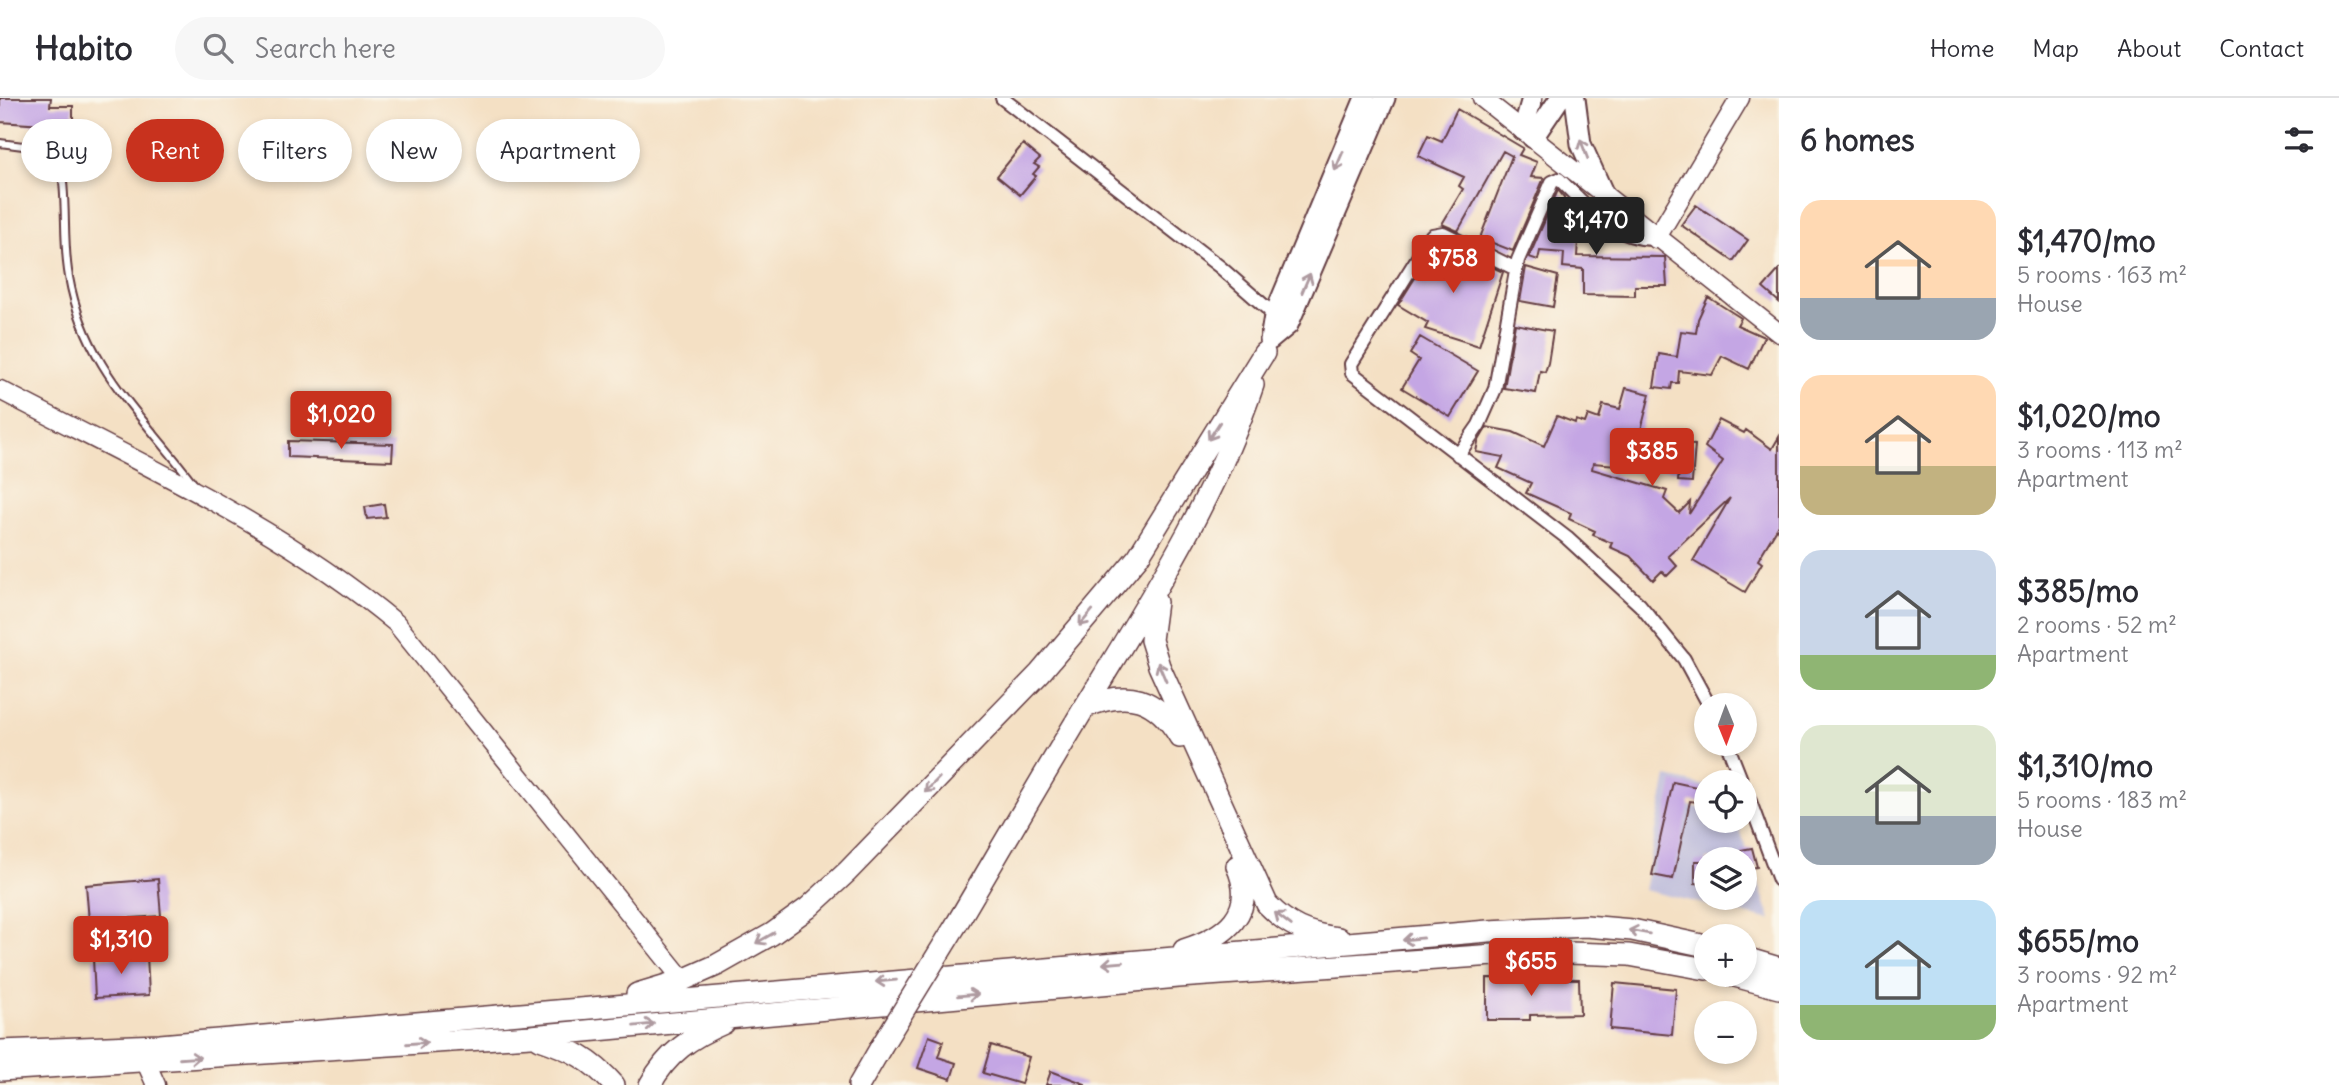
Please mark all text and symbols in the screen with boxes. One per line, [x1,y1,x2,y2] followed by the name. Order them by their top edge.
[175,17,665,80] search box
[35,27,133,69] text: Habito
[199,29,237,67] icon: search
[255,32,396,65] text: Search here
[1930,33,1994,63] text: Home
[2032,33,2079,63] text: Map
[2117,33,2181,63] text: About
[2219,33,2304,63] text: Contact
[21,119,112,182] chip: Buy
[126,119,224,182] chip: Rent
[238,119,352,182] chip: Filters
[366,119,462,182] chip: New
[476,119,640,182] chip: Apartment
[1800,121,1915,159] text: 6 homes
[2280,121,2318,159] icon: filters
[1576,139,1589,160] one-way arrow
[1331,150,1344,171] one-way arrow
[1539,198,1653,257] pin: $1,470
[1563,205,1629,234] text: $1,470
[2017,222,2156,260] text: $1,470/mo
[1856,228,1940,312] icon: home
[1412,236,1494,295] pin: $758
[1428,243,1478,272] text: $758
[2017,260,2187,289] text: 5 rooms · 163 m²
[1300,273,1313,295] one-way arrow
[2017,289,2083,318] text: House
[284,392,398,451] pin: $1,020
[2017,397,2161,435] text: $1,020/mo
[306,399,376,428] text: $1,020
[1856,403,1940,487] icon: home
[1207,421,1222,440] one-way arrow
[1611,428,1693,488] pin: $385
[2017,435,2183,464] text: 3 rooms · 113 m²
[1626,436,1678,465] text: $385
[2017,464,2129,493] text: Apartment
[2017,572,2139,610] text: $385/mo
[1856,578,1940,662] icon: home
[1079,609,1094,627] one-way arrow
[2017,610,2177,639] text: 2 rooms · 52 m²
[2017,639,2129,668] text: Apartment
[1155,662,1168,684] one-way arrow
[1694,693,1757,756] north arrow
[1694,693,1757,1064] map controls
[2017,747,2153,785] text: $1,310/mo
[1856,753,1940,837] icon: home
[1694,770,1757,833] button: locate
[923,776,940,793] one-way arrow
[2017,785,2187,814] text: 5 rooms · 183 m²
[2017,814,2083,843] text: House
[1694,847,1757,910] button: layers
[1274,911,1293,926] one-way arrow
[64,916,178,976] pin: $1,310
[2017,922,2139,960] text: $655/mo
[89,924,153,953] text: $1,310
[1694,924,1757,987] button: +
[1628,925,1651,938] one-way arrow
[1856,928,1940,1012] icon: home
[755,931,775,945] one-way arrow
[1402,932,1425,945] one-way arrow
[1490,939,1572,998] pin: $655
[1505,946,1557,975] text: $655
[1102,957,1125,970] one-way arrow
[2017,960,2177,989] text: 3 rooms · 92 m²
[875,975,898,988] one-way arrow
[956,989,979,1002] one-way arrow
[2017,989,2129,1018] text: Apartment
[1694,1001,1757,1064] button: −
[632,1018,655,1031] one-way arrow
[406,1037,429,1050] one-way arrow
[179,1051,201,1064] one-way arrow

